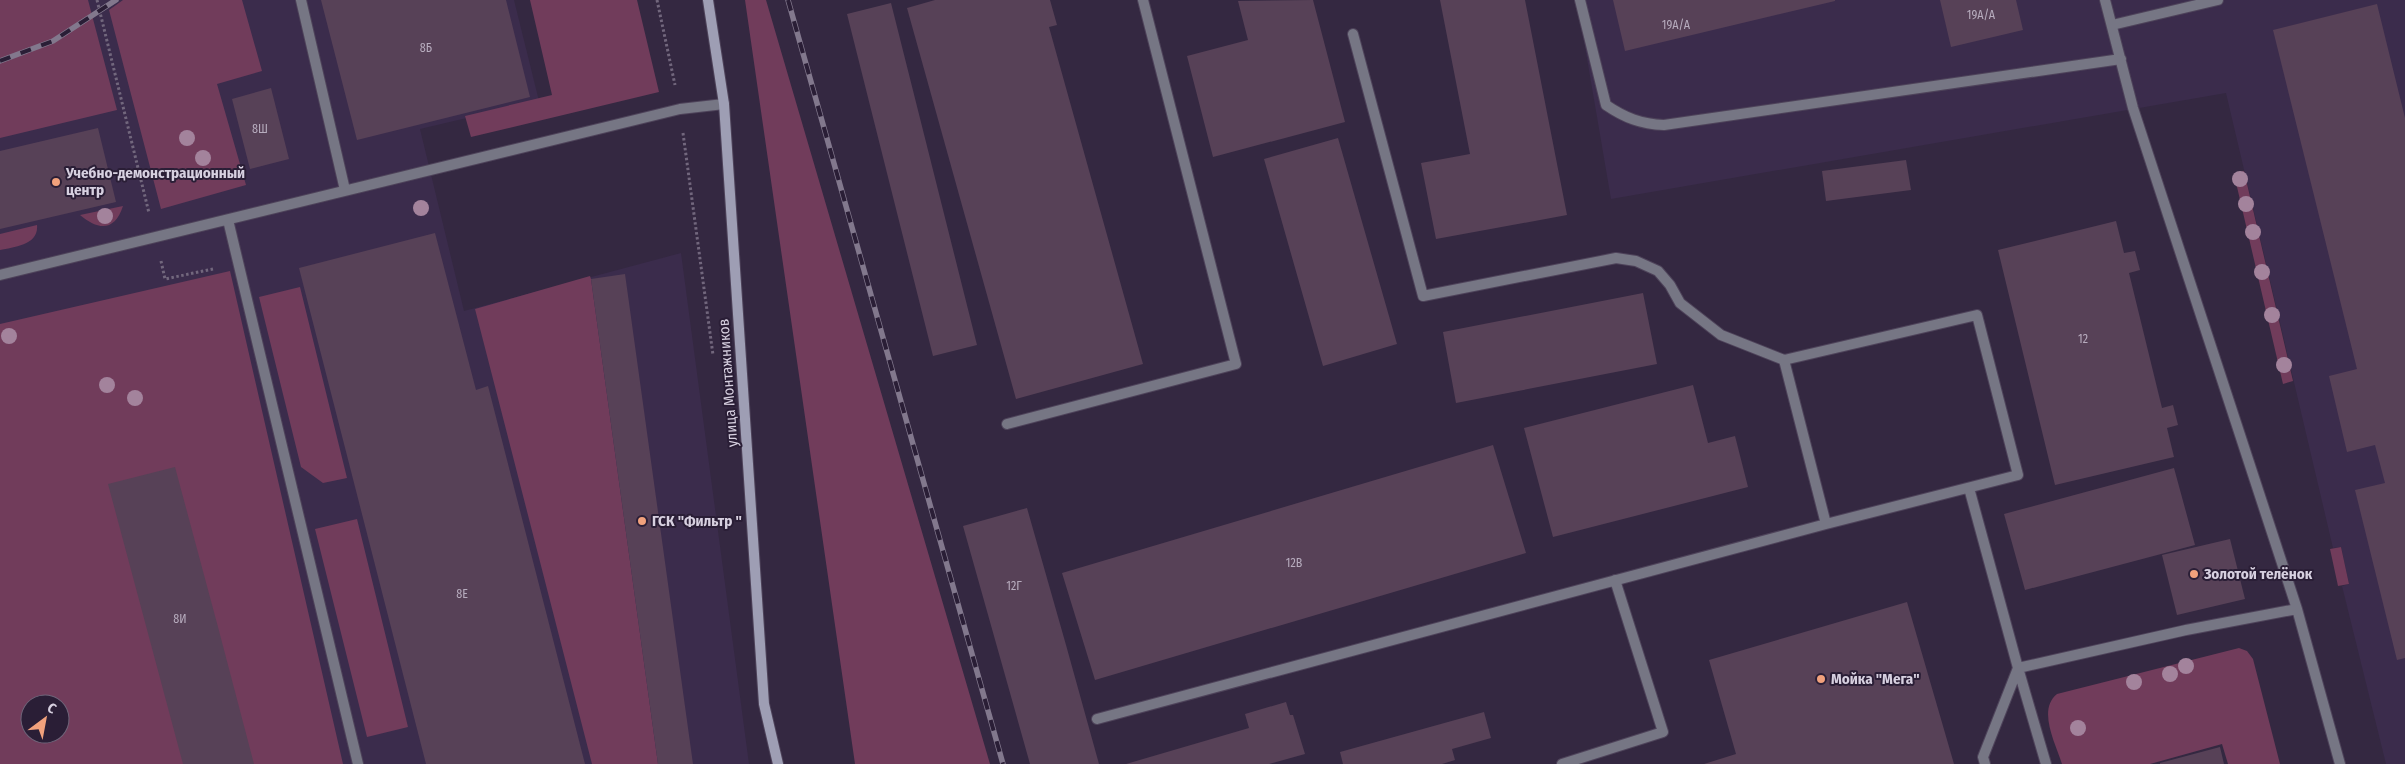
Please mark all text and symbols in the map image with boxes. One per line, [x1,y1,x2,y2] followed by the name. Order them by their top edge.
[1967,8,1996,22] house number: 19А/А
[1662,18,1691,32] house number: 19А/А
[420,41,432,55] house number: 8Б
[252,122,268,136] house number: 8Ш
[65,164,245,199] place label: Учебно-демонстрационный центр
[50,176,62,188] marker: Учебно-демонстрационный центр
[715,318,741,448] street label: улица Монтажников
[2078,332,2088,346] house number: 12
[652,512,742,530] place label: ГСК "Фильтр "
[636,515,648,527] marker: ГСК "Фильтр "
[1286,556,1303,570] house number: 12В
[2203,565,2313,583] place label: Золотой телёнок
[2188,568,2200,580] marker: Золотой телёнок
[1006,579,1022,593] house number: 12Г
[456,587,468,601] house number: 8Е
[173,612,187,626] house number: 8И
[1831,670,1920,688] place label: Мойка "Мега"
[1815,673,1827,685] marker: Мойка "Мега"
[20,694,70,744] north arrow
[44,699,60,718] text: С

